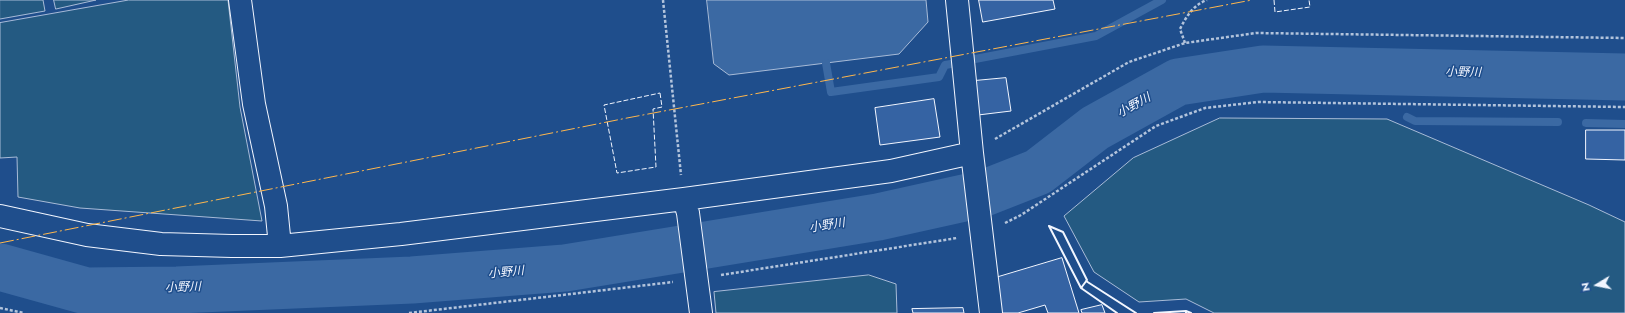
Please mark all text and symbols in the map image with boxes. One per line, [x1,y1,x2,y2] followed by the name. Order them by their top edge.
[1445,65,1481,81] water label: 小野川
[1115,91,1153,121] water label: 小野川
[808,216,846,236] water label: 小野川
[487,264,525,282] water label: 小野川
[1577,265,1617,305] north arrow
[165,280,201,296] water label: 小野川
[1577,281,1594,293] text: N

